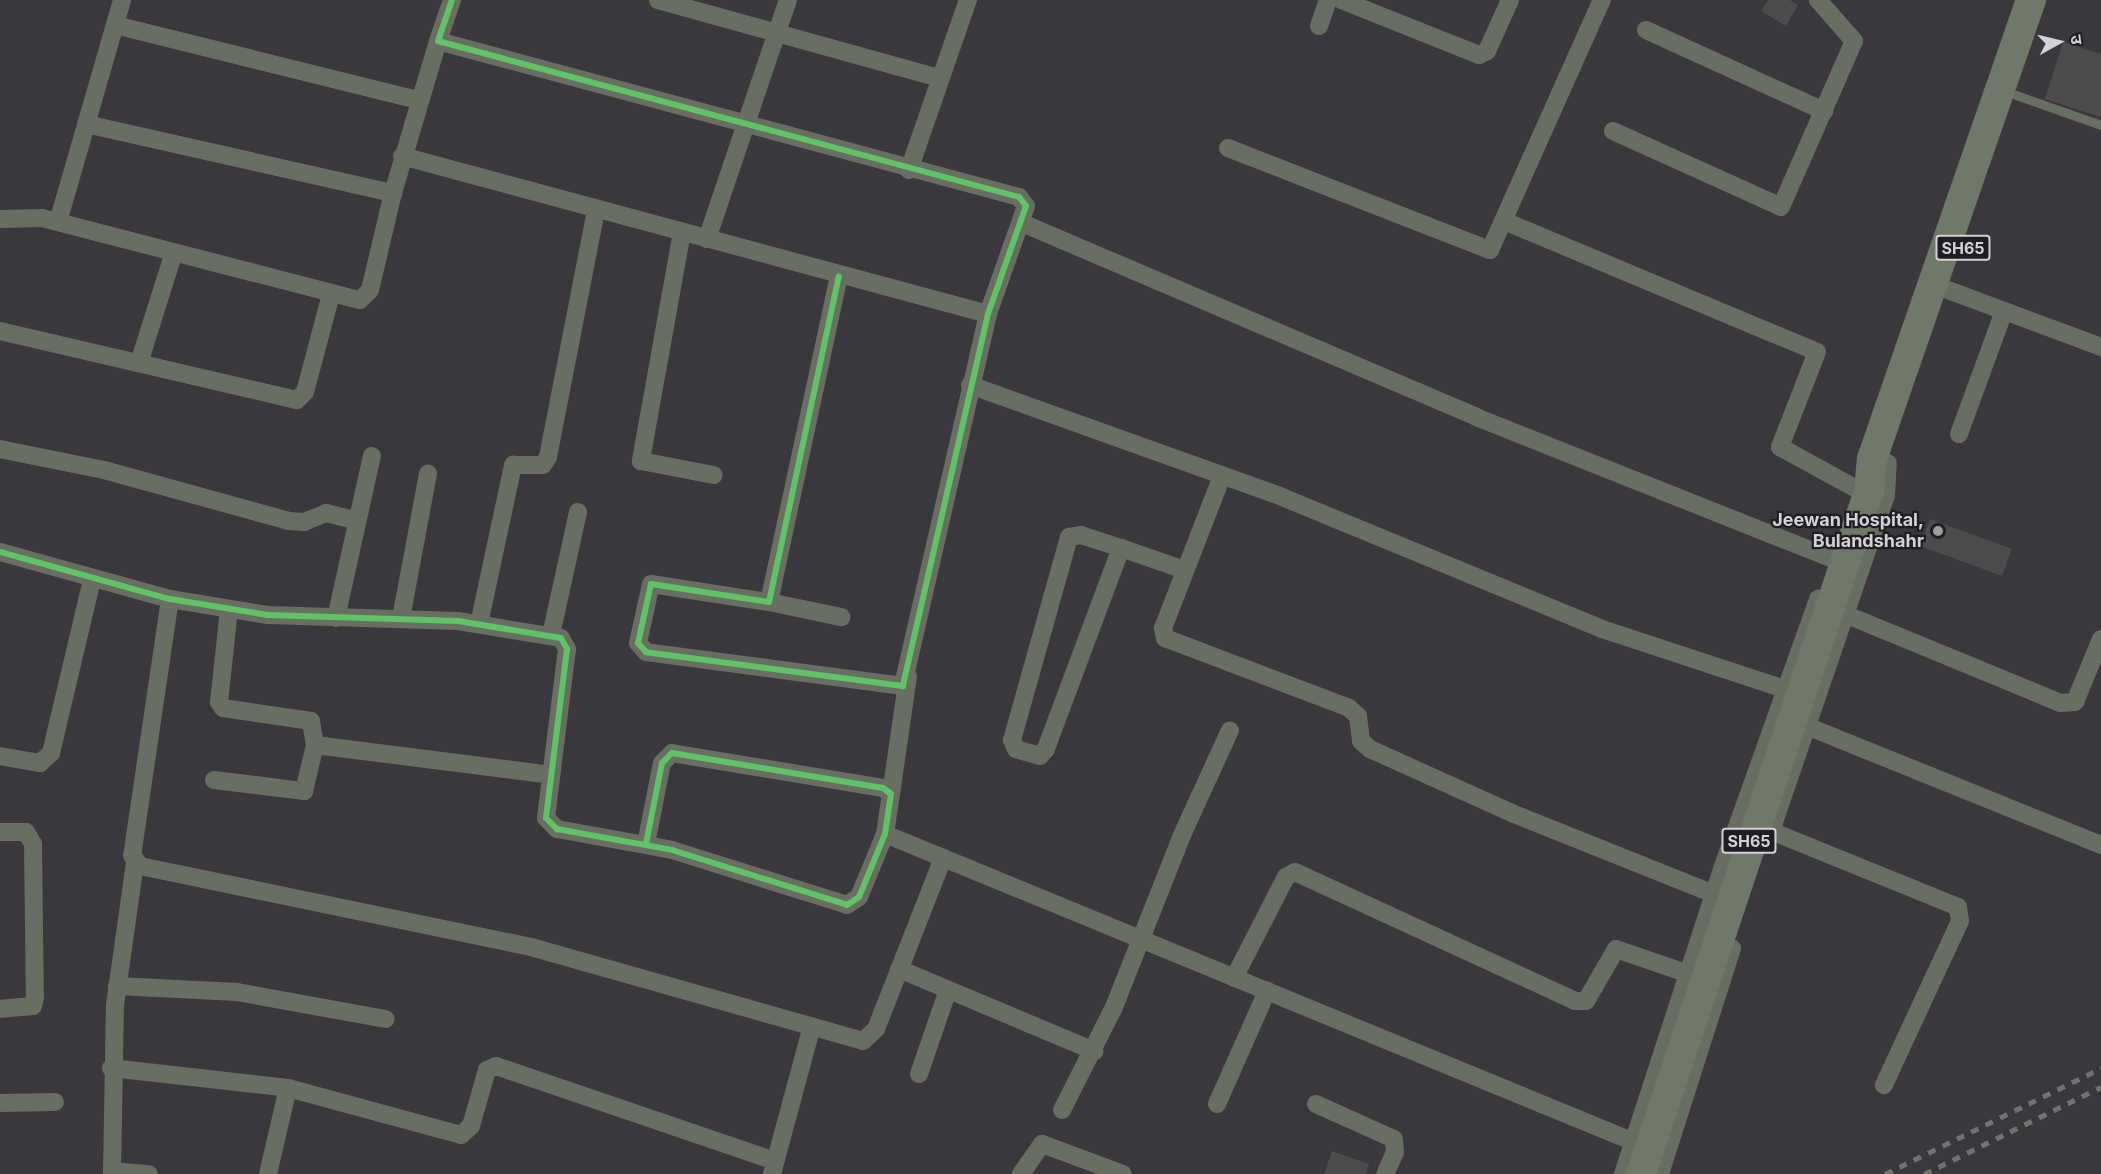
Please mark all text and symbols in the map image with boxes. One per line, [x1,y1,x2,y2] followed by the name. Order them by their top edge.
[2029,12,2089,72] north arrow
[2066,33,2087,46] text: उ
[1934,235,1992,261] road number: SH65
[1772,510,1924,552] place label: Jeewan Hospital, Bulandshahr
[1929,522,1947,540] marker: Jeewan Hospital, Bulandshahr
[1720,828,1778,854] road number: SH65

